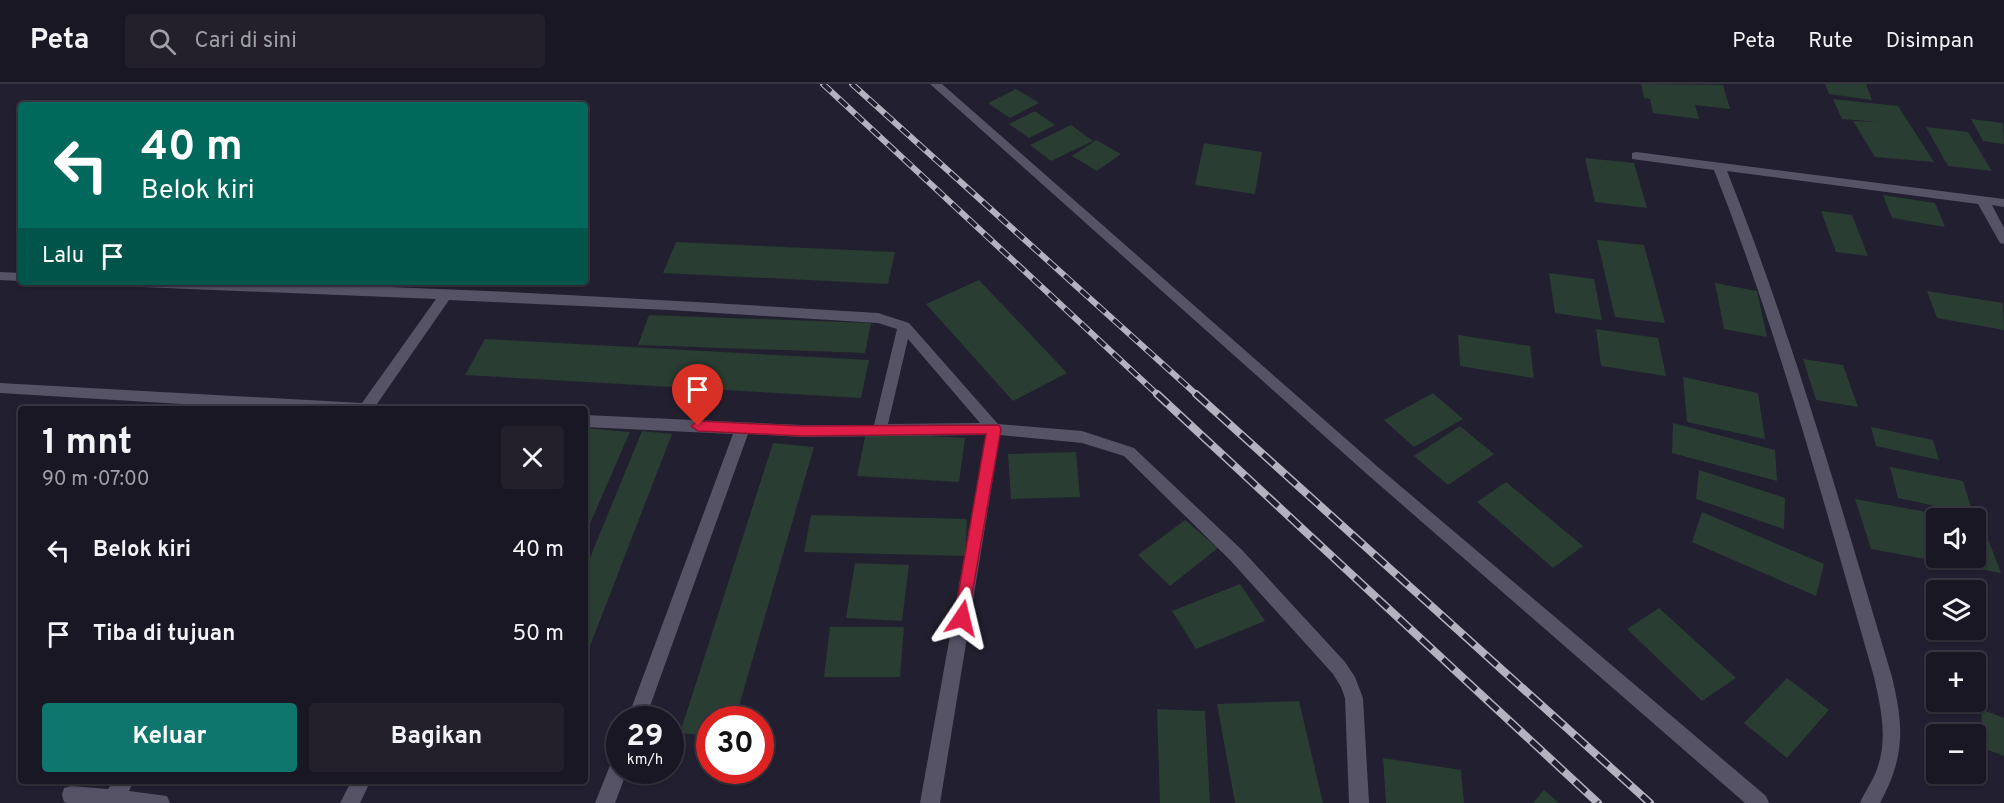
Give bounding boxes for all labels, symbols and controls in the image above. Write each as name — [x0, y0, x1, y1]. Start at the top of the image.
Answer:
search box — [125, 14, 545, 68]
text: Peta — [30, 23, 89, 59]
icon: search — [146, 25, 179, 58]
text: Cari di sini — [194, 28, 297, 55]
text: Peta — [1732, 28, 1775, 55]
text: Rute — [1808, 28, 1853, 55]
text: Disimpan — [1886, 28, 1974, 55]
text: 40 m — [141, 122, 243, 175]
icon: left — [42, 126, 120, 204]
text: Belok kiri — [141, 174, 255, 208]
icon: arrive — [96, 240, 129, 273]
text: Lalu — [42, 243, 84, 270]
pin — [672, 364, 723, 426]
icon: arrive — [681, 373, 714, 406]
text: 1 mnt — [42, 421, 132, 467]
button: close — [501, 426, 564, 489]
text: 90 m · 07:00 — [42, 467, 150, 493]
map controls — [1926, 508, 1986, 784]
button: sound — [1926, 508, 1986, 568]
icon: left — [42, 534, 75, 567]
text: Belok kiri — [93, 537, 191, 564]
text: 40 m — [512, 537, 564, 564]
button: layers — [1926, 580, 1986, 640]
position arrow — [930, 586, 994, 650]
icon: arrive — [42, 618, 75, 651]
text: Tiba di tujuan — [93, 621, 235, 648]
text: 50 m — [512, 621, 564, 648]
button: + — [1926, 652, 1986, 712]
button: Keluar — [42, 703, 297, 772]
button: Bagikan — [309, 703, 564, 772]
speed limit sign: 30 — [696, 706, 774, 784]
text: 29 — [627, 719, 663, 756]
button: − — [1926, 724, 1986, 784]
text: km/h — [627, 751, 663, 770]

